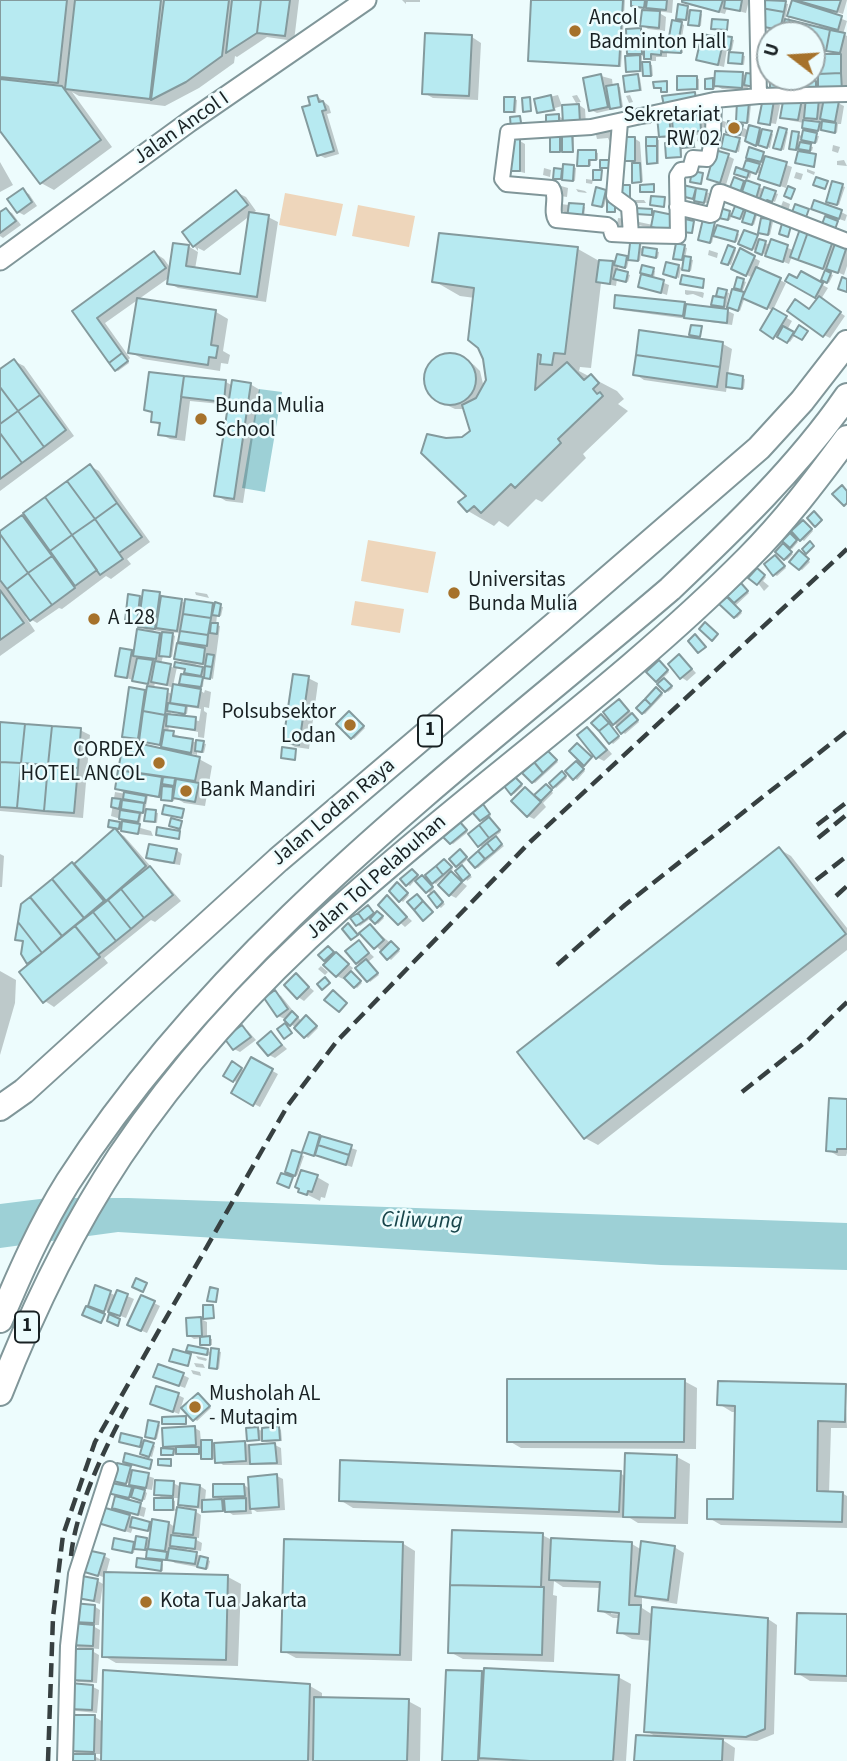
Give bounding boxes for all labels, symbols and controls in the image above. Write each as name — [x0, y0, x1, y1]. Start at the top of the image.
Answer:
place label: Ancol Badminton Hall — [589, 6, 727, 56]
north arrow — [756, 21, 826, 91]
marker: Ancol Badminton Hall — [567, 23, 583, 39]
text: U — [758, 40, 787, 60]
street label: Jalan Ancol I — [129, 87, 235, 171]
place label: Sekretariat RW 02 — [624, 103, 720, 153]
marker: Sekretariat RW 02 — [726, 120, 742, 136]
place label: Bunda Mulia School — [215, 394, 324, 444]
marker: Bunda Mulia School — [193, 411, 209, 427]
place label: Universitas Bunda Mulia — [468, 568, 577, 618]
marker: Universitas Bunda Mulia — [446, 585, 462, 601]
place label: A 128 — [108, 606, 155, 632]
marker: A 128 — [86, 611, 102, 627]
place label: Polsubsektor Lodan — [221, 700, 336, 750]
road number: 1 — [418, 716, 442, 746]
marker: Polsubsektor Lodan — [342, 717, 358, 733]
place label: CORDEX HOTEL ANCOL — [21, 738, 145, 788]
street label: Jalan Lodan Raya — [267, 754, 401, 872]
marker: CORDEX HOTEL ANCOL — [151, 755, 167, 771]
place label: Bank Mandiri — [200, 778, 316, 804]
marker: Bank Mandiri — [178, 783, 194, 799]
street label: Jalan Tol Pelabuhan — [302, 810, 452, 946]
water label: Ciliwung — [381, 1207, 463, 1237]
road number: 1 — [15, 1312, 39, 1343]
place label: Musholah AL - Mutaqim — [209, 1382, 320, 1432]
marker: Musholah AL - Mutaqim — [187, 1399, 203, 1415]
place label: Kota Tua Jakarta — [160, 1589, 307, 1615]
marker: Kota Tua Jakarta — [138, 1594, 154, 1610]

